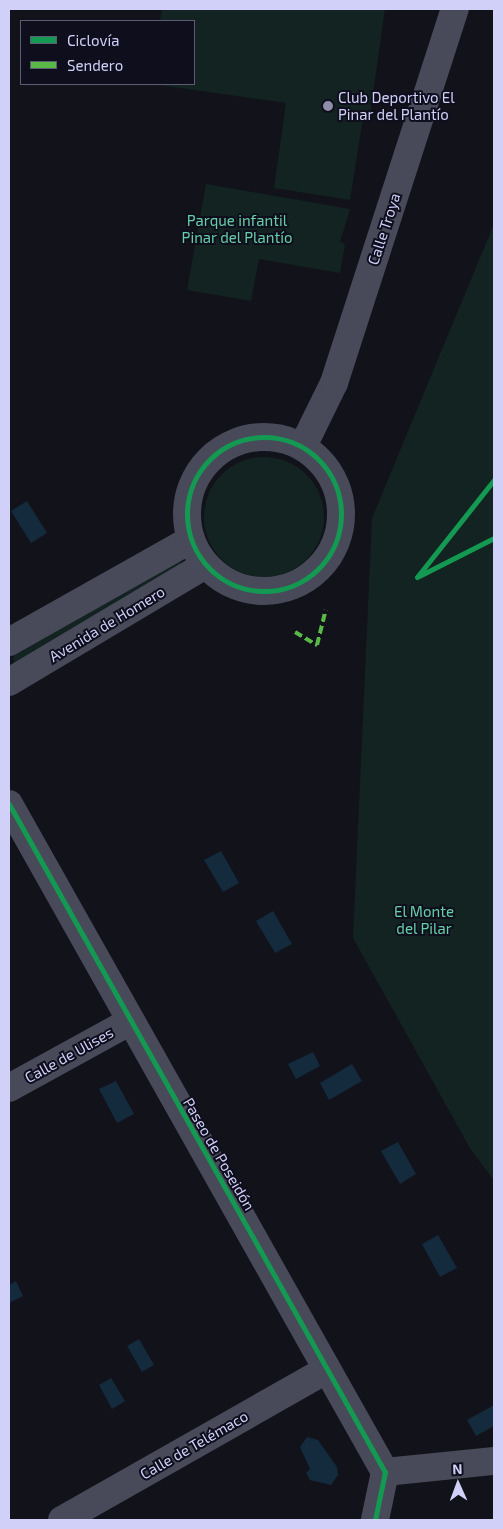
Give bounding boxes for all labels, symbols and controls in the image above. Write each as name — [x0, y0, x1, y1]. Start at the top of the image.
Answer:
legend — [20, 20, 195, 85]
text: Ciclovía — [67, 31, 119, 49]
text: Sendero — [67, 56, 123, 74]
place label: Club Deportivo El Pinar del Plantío — [338, 88, 455, 123]
marker: Club Deportivo El Pinar del Plantío — [322, 100, 334, 112]
street label: Calle Troya — [364, 191, 404, 267]
park label: Parque infantil Pinar del Plantío — [181, 211, 293, 246]
street label: Avenida de Homero — [46, 582, 168, 666]
park label: El Monte del Pilar — [394, 902, 454, 937]
street label: Calle de Ulises — [22, 1023, 116, 1087]
street label: Paseo de Poseidón — [179, 1094, 259, 1214]
street label: Calle de Telémaco — [137, 1407, 251, 1483]
north arrow — [433, 1459, 483, 1509]
text: N — [452, 1460, 463, 1477]

